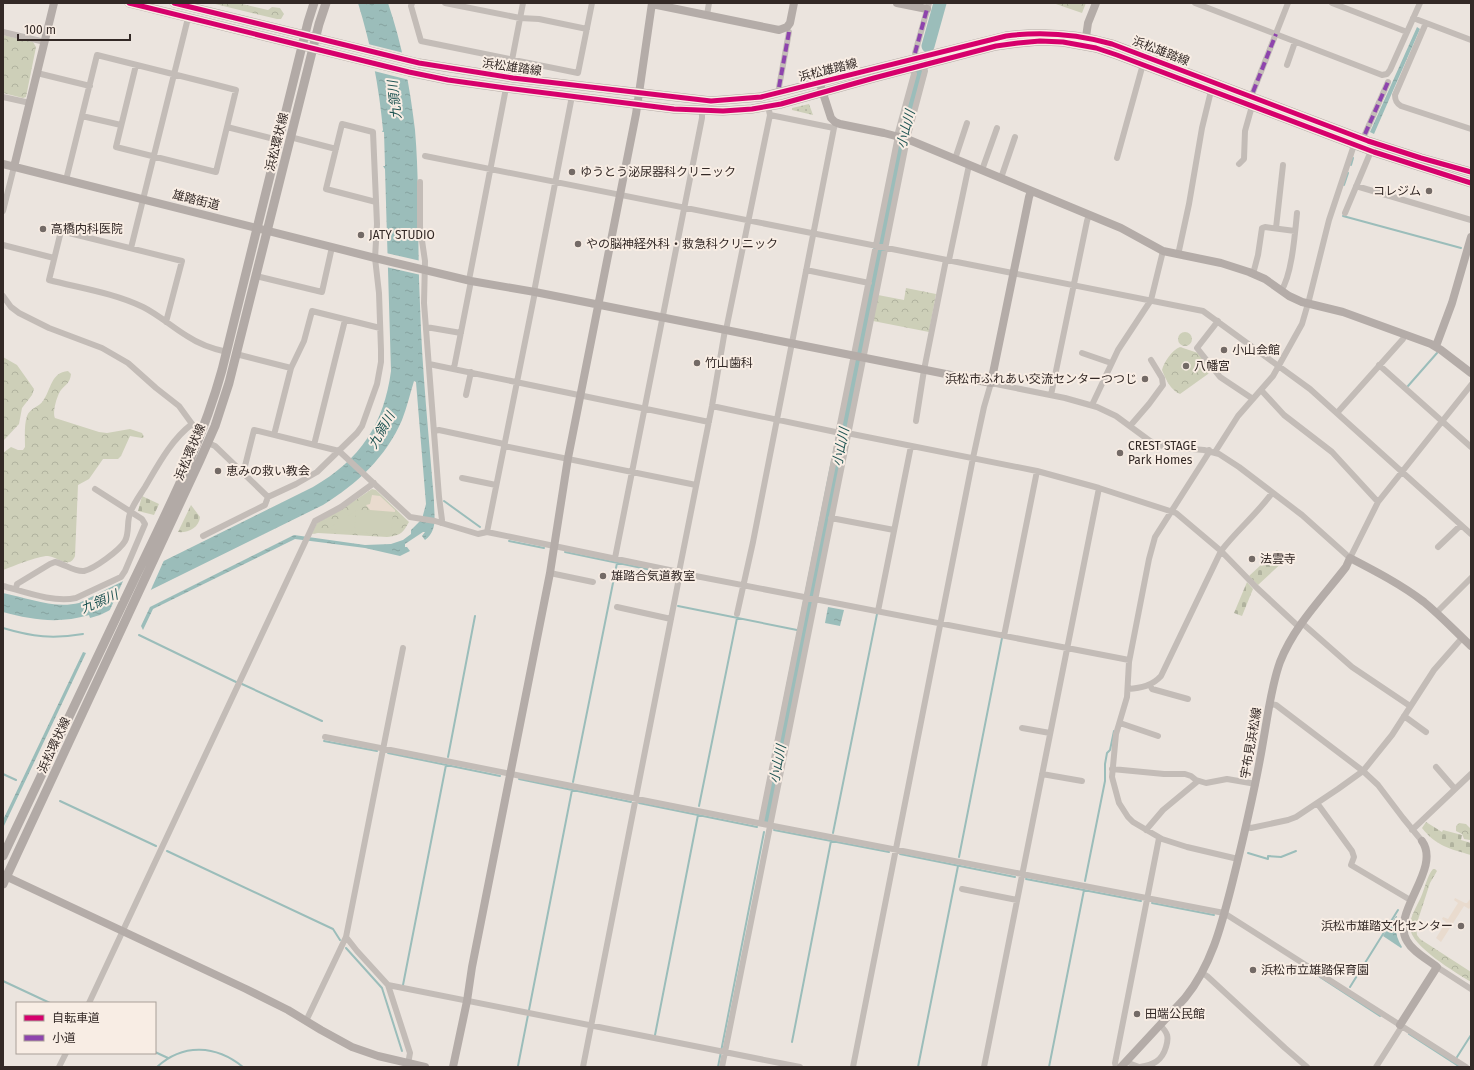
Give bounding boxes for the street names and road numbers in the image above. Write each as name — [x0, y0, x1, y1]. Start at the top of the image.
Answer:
street label: 浜松雄踏線 — [1130, 34, 1192, 68]
street label: 浜松雄踏線 — [481, 56, 543, 78]
street label: 浜松雄踏線 — [797, 56, 859, 84]
street label: 浜松環状線 — [263, 111, 291, 173]
street label: 雄踏街道 — [171, 187, 221, 213]
street label: 浜松環状線 — [172, 422, 208, 482]
street label: 宇布見浜松線 — [1238, 706, 1264, 780]
street label: 浜松環状線 — [35, 715, 73, 775]

